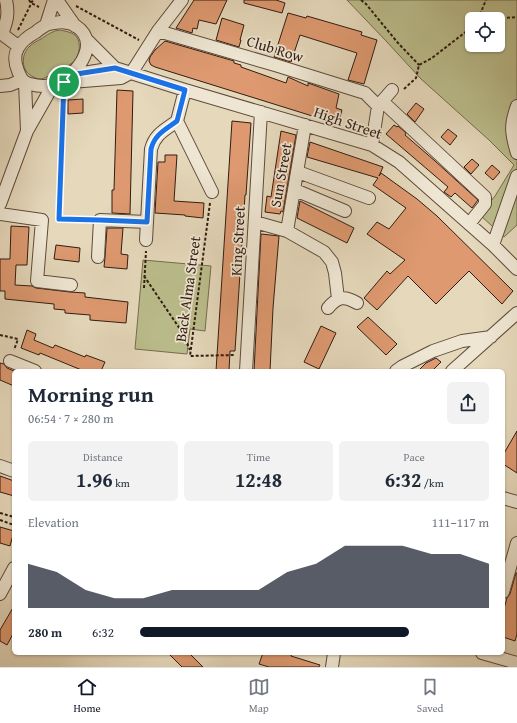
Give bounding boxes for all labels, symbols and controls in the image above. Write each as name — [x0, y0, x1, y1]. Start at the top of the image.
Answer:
map controls — [465, 12, 505, 52]
button: locate — [465, 12, 505, 52]
street label: Club Row — [244, 30, 306, 67]
pin — [47, 65, 81, 99]
icon: arrive — [53, 71, 75, 93]
street label: High Street — [311, 101, 386, 144]
street label: Sun Street — [265, 140, 297, 209]
street label: King Street — [225, 205, 250, 277]
street label: Back Alma Street — [170, 234, 205, 343]
text: Morning run — [28, 378, 154, 410]
button: share — [447, 382, 489, 424]
text: 06:54 · 7 × 280 m — [28, 409, 114, 428]
text: Distance — [83, 449, 123, 465]
text: Time — [247, 449, 270, 465]
text: Pace — [404, 449, 425, 465]
text: 1.96 — [76, 465, 113, 494]
text: 12:48 — [235, 465, 282, 494]
text: 6:32 — [385, 465, 421, 494]
text: km — [113, 475, 130, 491]
text: /km — [421, 475, 444, 491]
text: Elevation — [28, 513, 79, 532]
text: 111–117 m — [432, 513, 489, 532]
text: 280 m — [28, 623, 62, 642]
text: 6:32 — [92, 623, 114, 642]
tab: Home — [74, 676, 101, 716]
tab: Map — [248, 676, 270, 716]
tab: Saved — [417, 676, 443, 716]

